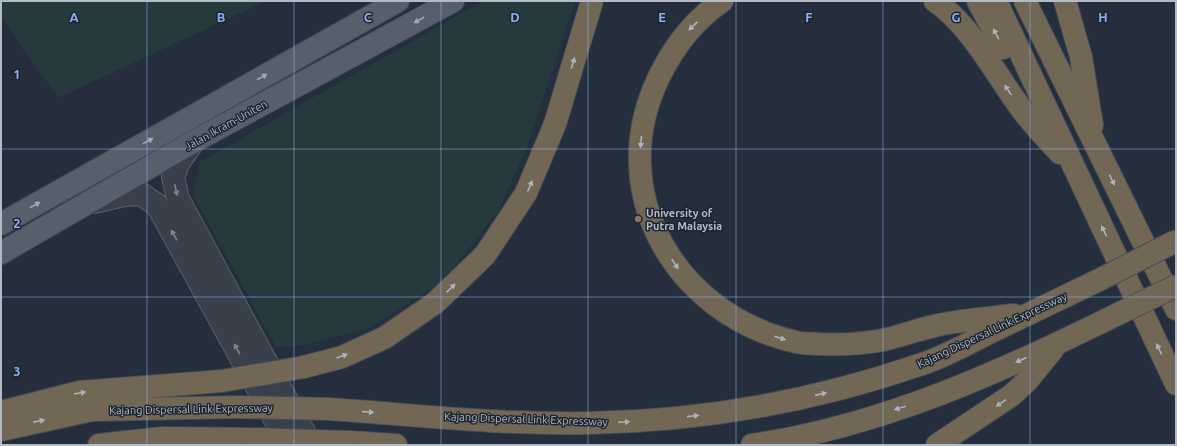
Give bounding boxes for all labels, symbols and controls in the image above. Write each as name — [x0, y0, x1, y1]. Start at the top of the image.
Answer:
text: A — [69, 10, 79, 24]
text: B — [217, 10, 226, 24]
text: C — [364, 10, 373, 24]
text: D — [510, 10, 520, 24]
text: E — [658, 10, 666, 24]
text: F — [805, 10, 813, 24]
text: G — [952, 10, 961, 24]
text: H — [1098, 10, 1108, 24]
one-way arrow — [413, 16, 425, 23]
one-way arrow — [688, 22, 698, 31]
one-way arrow — [993, 28, 999, 40]
one-way arrow — [570, 57, 576, 69]
text: 1 — [13, 67, 21, 81]
one-way arrow — [256, 74, 268, 81]
one-way arrow — [1004, 84, 1012, 95]
street label: Jalan Ikram-Uniten — [183, 97, 269, 153]
one-way arrow — [637, 136, 644, 148]
one-way arrow — [142, 138, 154, 144]
one-way arrow — [1109, 174, 1115, 186]
one-way arrow — [527, 179, 533, 191]
one-way arrow — [173, 183, 179, 196]
one-way arrow — [29, 201, 41, 208]
place label: University of Putra Malaysia — [646, 207, 722, 232]
marker: University of Putra Malaysia — [633, 214, 643, 224]
text: 2 — [13, 216, 21, 230]
one-way arrow — [1101, 225, 1108, 237]
one-way arrow — [171, 229, 178, 241]
one-way arrow — [672, 258, 679, 270]
one-way arrow — [446, 283, 456, 292]
street label: Kajang Dispersal Link Expressway — [915, 290, 1069, 370]
one-way arrow — [774, 335, 786, 341]
one-way arrow — [1156, 342, 1162, 354]
one-way arrow — [233, 344, 240, 355]
one-way arrow — [336, 353, 348, 359]
one-way arrow — [1014, 358, 1026, 364]
text: 3 — [13, 364, 21, 378]
one-way arrow — [74, 390, 86, 396]
one-way arrow — [815, 390, 827, 396]
one-way arrow — [996, 399, 1006, 407]
street label: Kajang Dispersal Link Expressway — [109, 402, 274, 416]
one-way arrow — [894, 406, 906, 412]
one-way arrow — [362, 409, 375, 415]
street label: Kajang Dispersal Link Expressway — [444, 410, 609, 428]
one-way arrow — [687, 413, 699, 420]
one-way arrow — [33, 417, 45, 423]
one-way arrow — [618, 418, 630, 425]

